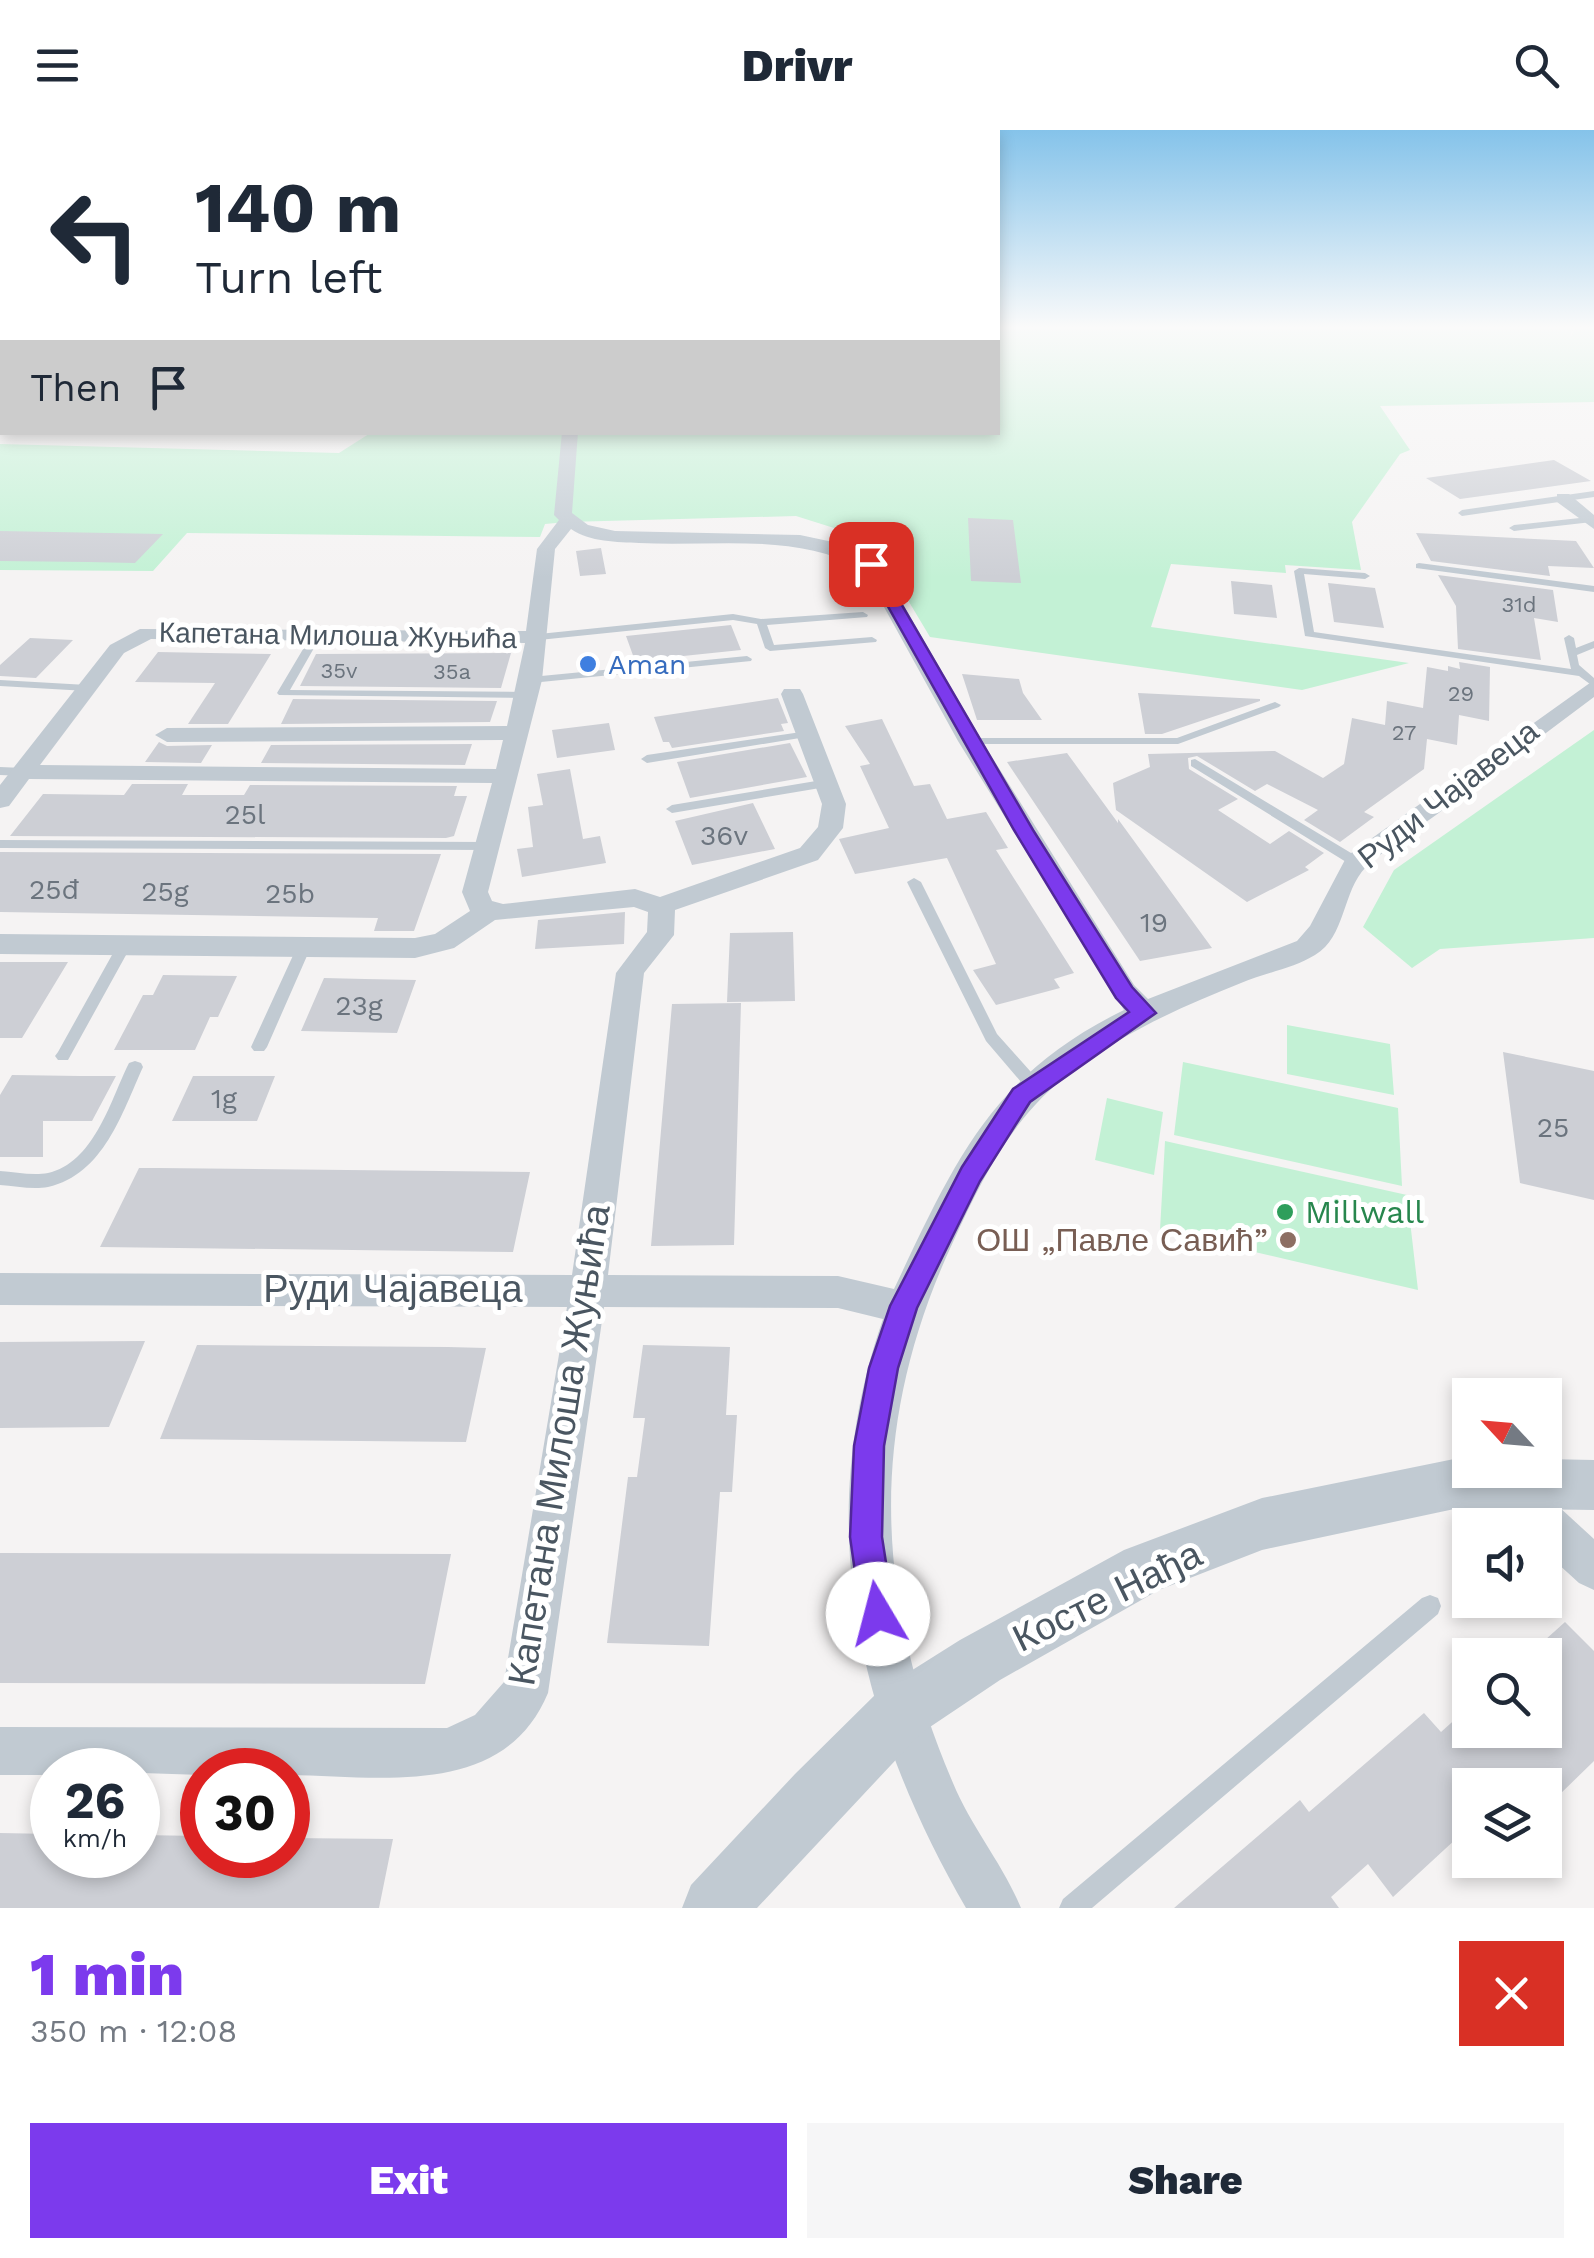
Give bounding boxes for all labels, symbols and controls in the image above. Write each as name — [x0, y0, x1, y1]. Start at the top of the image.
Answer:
icon: menu — [30, 38, 85, 93]
icon: search — [1509, 38, 1564, 93]
text: Drivr — [742, 39, 852, 92]
text: 140 m — [195, 167, 401, 249]
icon: left — [30, 170, 160, 300]
text: Turn left — [195, 251, 382, 304]
icon: arrive — [141, 360, 196, 415]
text: Then — [30, 366, 121, 410]
pin — [829, 522, 914, 607]
icon: arrive — [844, 537, 899, 592]
house number: 31d — [1501, 592, 1537, 617]
street label: Капетана Милоша Жуњића — [159, 616, 518, 655]
place label: Aman — [608, 648, 686, 681]
marker: Aman — [577, 653, 599, 675]
house number: 35v — [320, 658, 358, 683]
house number: 35a — [433, 659, 471, 684]
house number: 29 — [1448, 681, 1474, 706]
street label: Руди Чајавеца — [1350, 712, 1546, 876]
house number: 27 — [1392, 720, 1416, 745]
house number: 25l — [224, 798, 266, 831]
house number: 36v — [700, 819, 748, 852]
house number: 25đ — [29, 873, 80, 906]
house number: 25g — [141, 875, 189, 908]
house number: 25b — [265, 877, 315, 910]
house number: 19 — [1140, 906, 1168, 939]
house number: 23g — [335, 989, 383, 1022]
house number: 1g — [211, 1082, 237, 1115]
house number: 25 — [1537, 1111, 1569, 1144]
place label: Millwall — [1305, 1193, 1424, 1231]
street label: Капетана Милоша Жуњића — [499, 1201, 619, 1689]
marker: Millwall — [1274, 1201, 1296, 1223]
place label: ОШ „Павле Савић” — [976, 1221, 1268, 1259]
marker: ОШ „Павле Савић” — [1277, 1229, 1299, 1251]
street label: Руди Чајавеца — [263, 1267, 523, 1311]
north arrow — [1452, 1378, 1562, 1488]
map controls — [1452, 1378, 1562, 1878]
button: sound — [1452, 1508, 1562, 1618]
street label: Косте Нађа — [1006, 1531, 1209, 1661]
position arrow — [826, 1562, 930, 1666]
button: search — [1452, 1638, 1562, 1748]
speed limit sign: 30 — [180, 1748, 310, 1878]
button: layers — [1452, 1768, 1562, 1878]
text: 26 — [65, 1771, 125, 1830]
text: km/h — [63, 1824, 127, 1853]
text: 1 min — [30, 1939, 184, 2010]
button: close — [1459, 1941, 1564, 2046]
text: 350 m · 12:08 — [30, 2012, 237, 2050]
button: Exit — [30, 2123, 787, 2238]
button: Share — [807, 2123, 1564, 2238]

